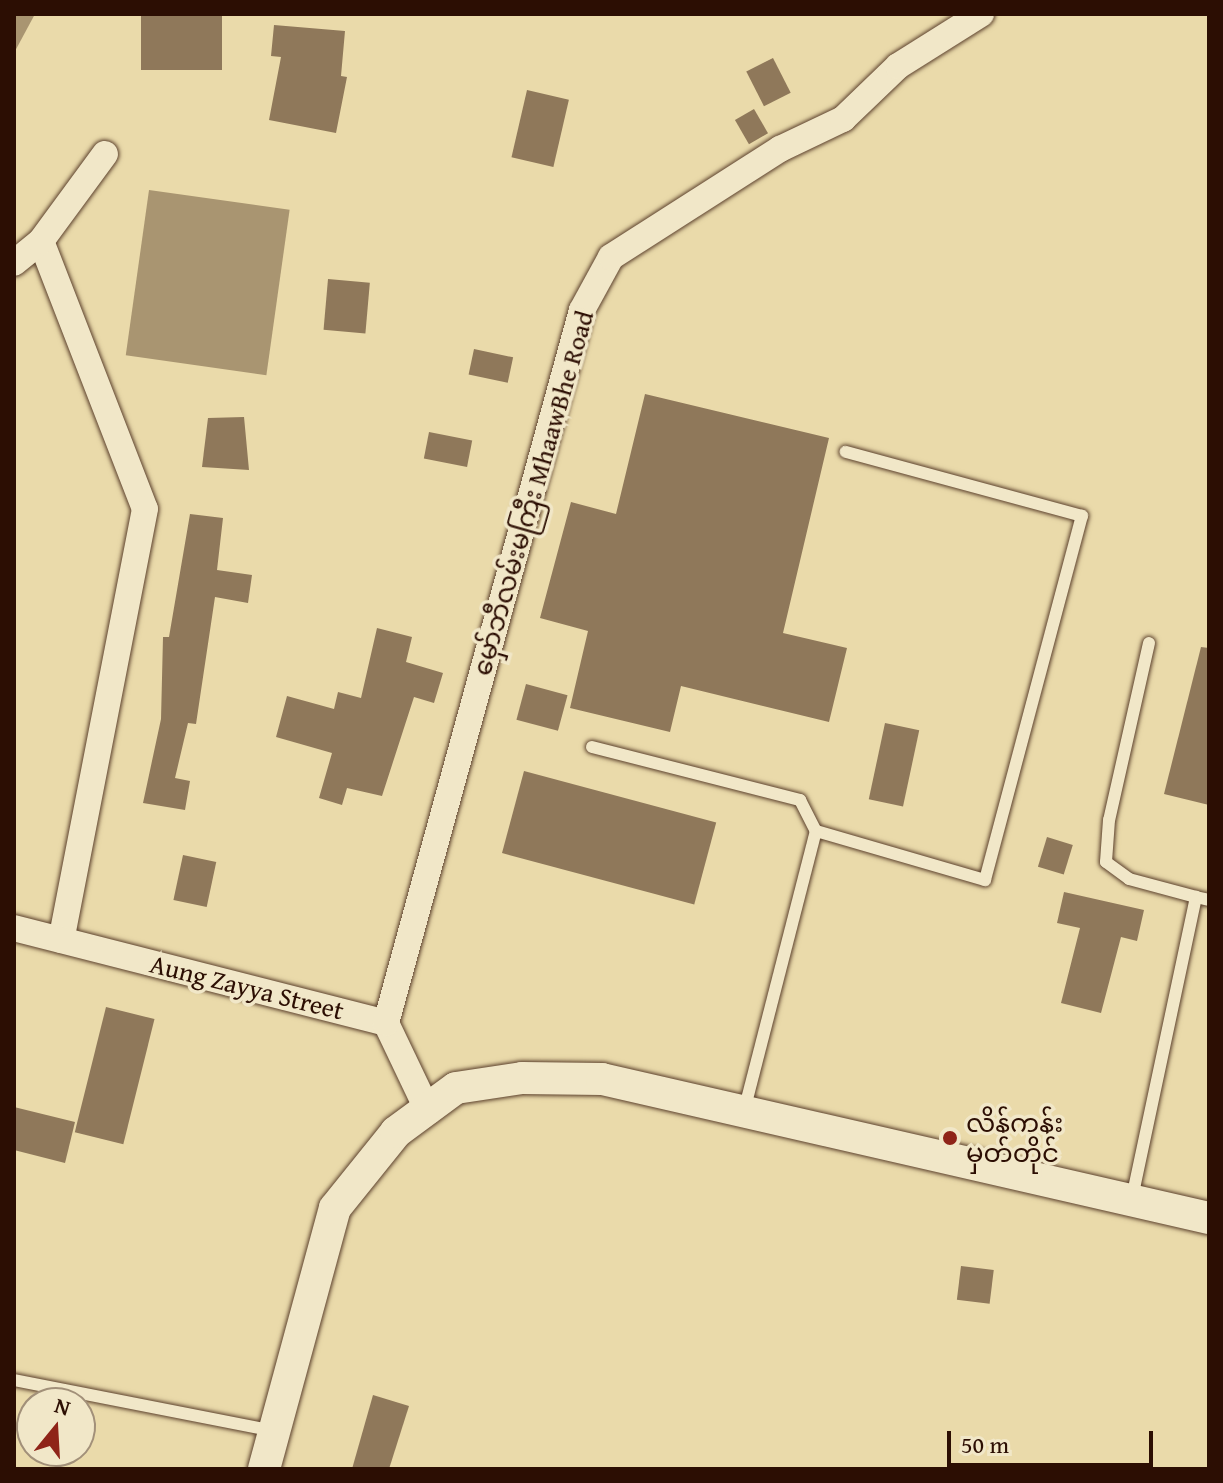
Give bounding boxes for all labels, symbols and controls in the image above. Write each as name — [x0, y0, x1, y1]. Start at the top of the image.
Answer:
street label: မှော်ဘီလမ်းမကြီး MhaawBhe Road — [466, 307, 600, 679]
street label: Aung Zayya Street — [147, 948, 347, 1026]
place label: လိန်ကုန်း မှတ်တိုင် — [966, 1107, 1063, 1168]
marker: လိန်ကုန်း မှတ်တိုင် — [941, 1129, 959, 1147]
north arrow — [16, 1387, 96, 1467]
text: N — [51, 1389, 75, 1424]
scale bar — [951, 1415, 1157, 1465]
text: 50 m — [961, 1427, 1009, 1462]

